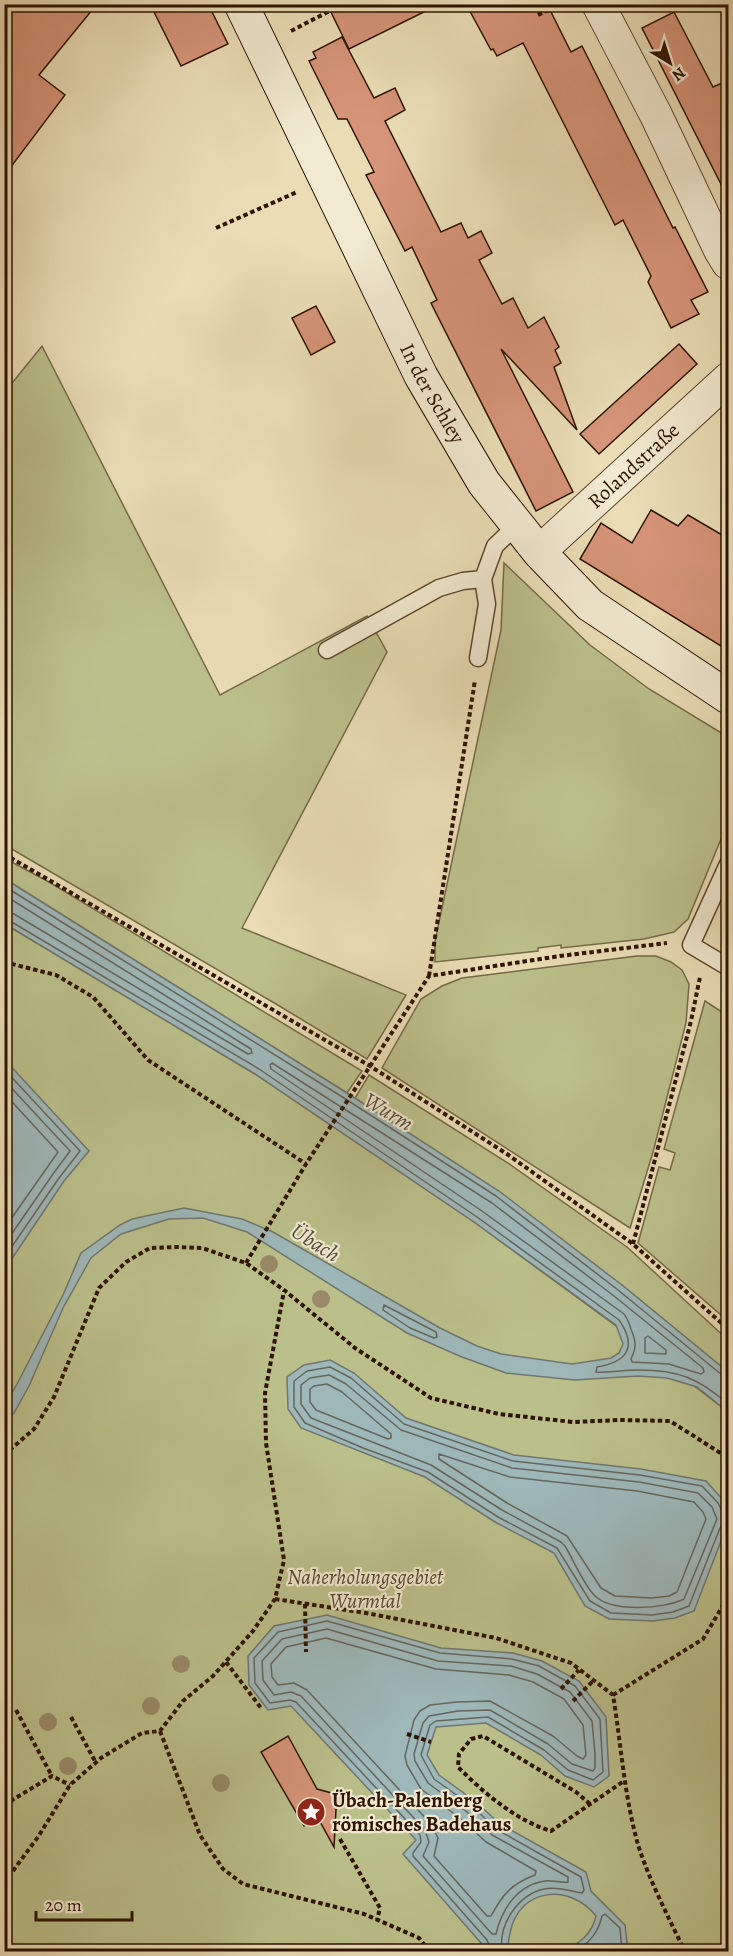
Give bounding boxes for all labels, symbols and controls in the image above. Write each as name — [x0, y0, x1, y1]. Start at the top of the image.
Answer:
north arrow — [640, 33, 700, 93]
text: N — [667, 62, 690, 87]
street label: In der Schley — [393, 339, 472, 449]
street label: Rolandstraße — [581, 416, 685, 515]
water label: Wurm — [358, 1085, 419, 1138]
water label: Übach — [285, 1216, 346, 1270]
park label: Naherholungsgebiet Wurmtal — [287, 1563, 444, 1615]
place label: Übach-Palenberg römisches Badehaus — [332, 1786, 511, 1838]
place icon: Übach-Palenberg römisches Badehaus — [295, 1796, 327, 1828]
scale bar — [36, 1884, 132, 1922]
text: 20 m — [45, 1893, 82, 1917]

